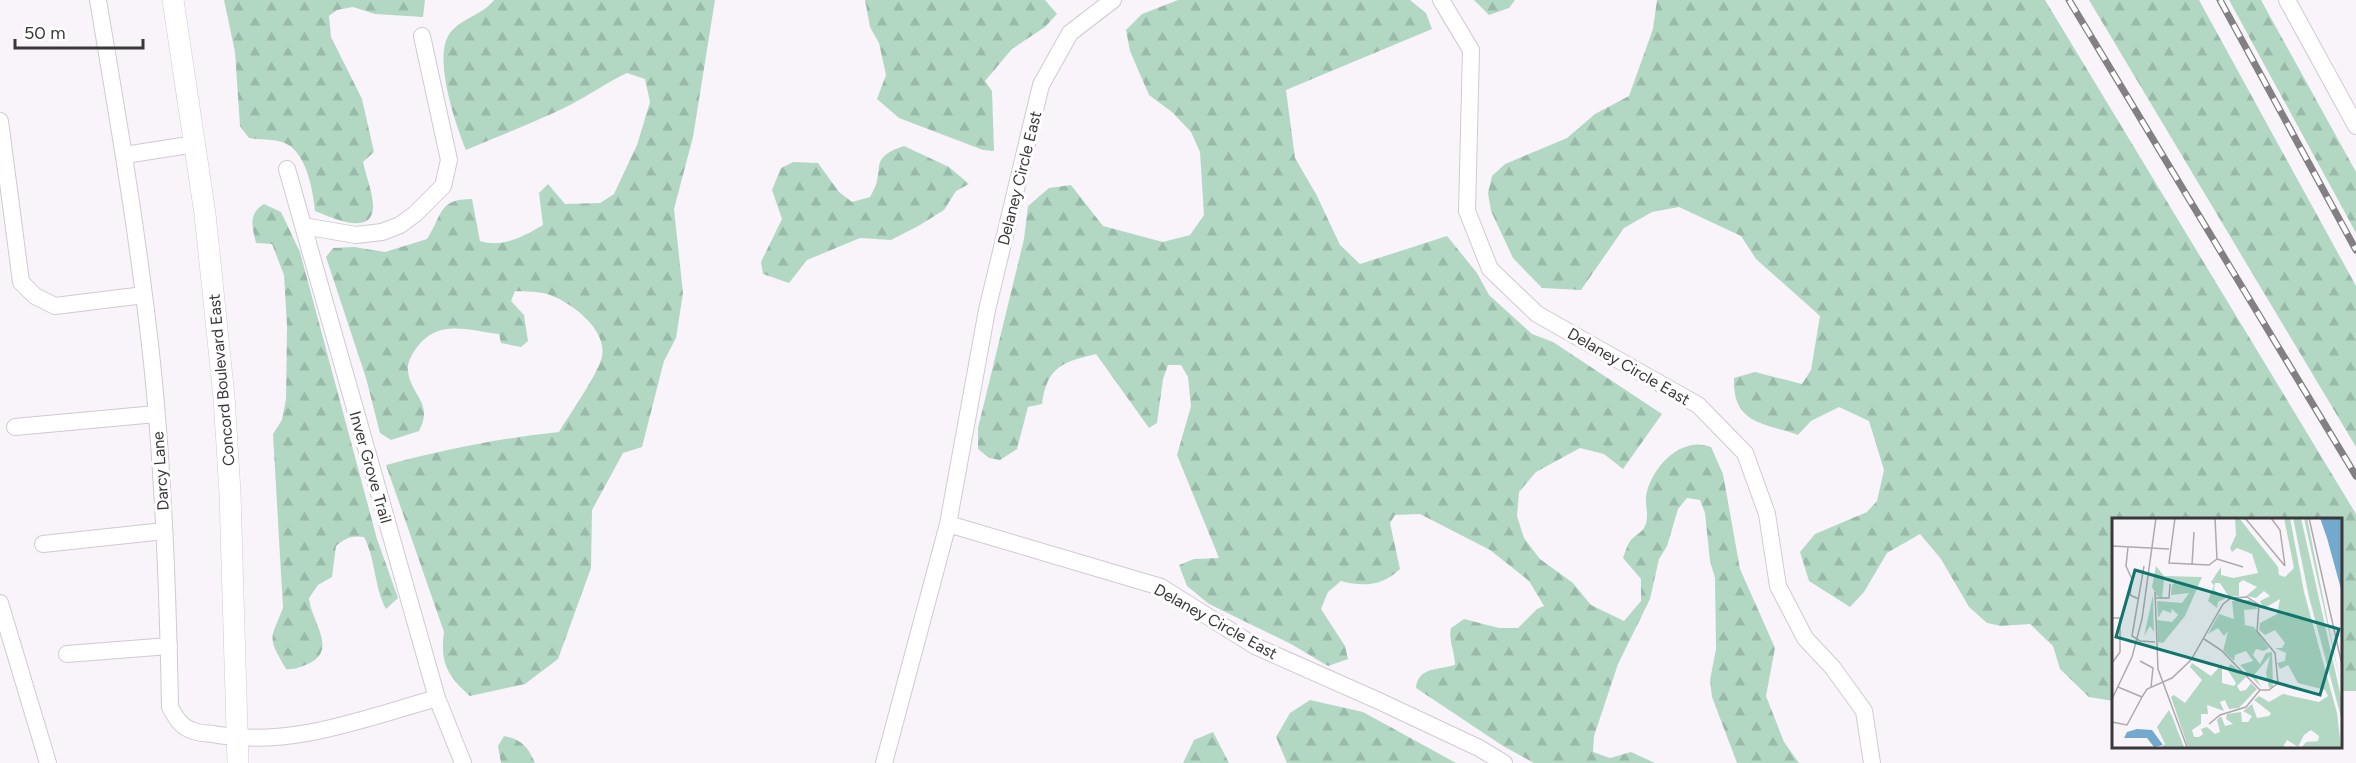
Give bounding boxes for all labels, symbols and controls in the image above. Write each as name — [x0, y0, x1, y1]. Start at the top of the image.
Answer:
scale bar — [15, 12, 142, 50]
text: 50 m — [24, 22, 66, 44]
street label: Delaney Circle East — [994, 109, 1045, 247]
street label: Concord Boulevard East — [205, 293, 238, 467]
street label: Delaney Circle East — [1564, 324, 1693, 409]
street label: Inver Grove Trail — [345, 409, 396, 525]
street label: Darcy Lane — [148, 430, 173, 511]
inset map — [2112, 518, 2341, 748]
street label: Delaney Circle East — [1151, 580, 1281, 663]

